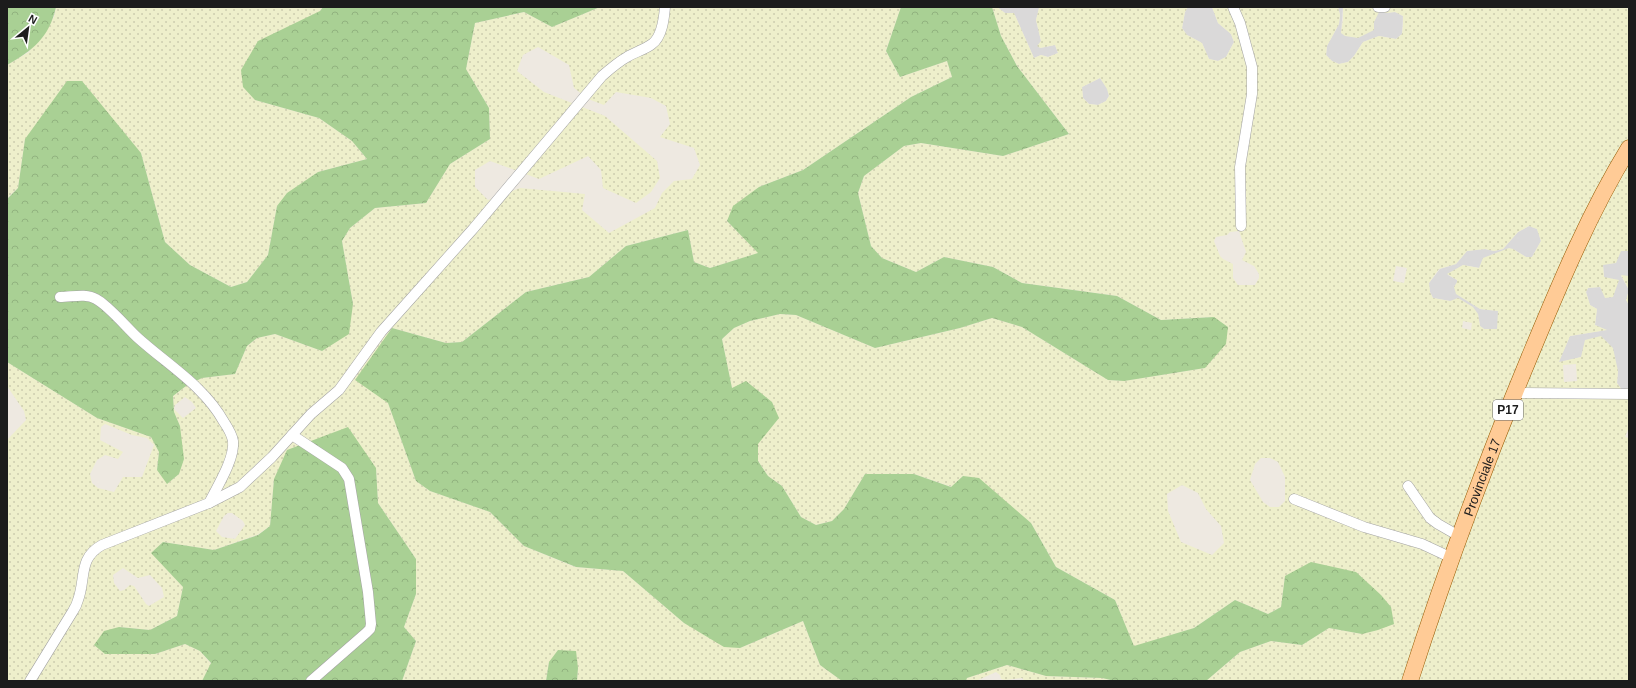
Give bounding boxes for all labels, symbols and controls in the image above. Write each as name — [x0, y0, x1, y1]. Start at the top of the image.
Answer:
north arrow — [8, 8, 48, 48]
text: N — [26, 12, 39, 26]
road number: P17 — [1493, 400, 1523, 420]
street label: Provinciale 17 — [1461, 437, 1504, 518]

